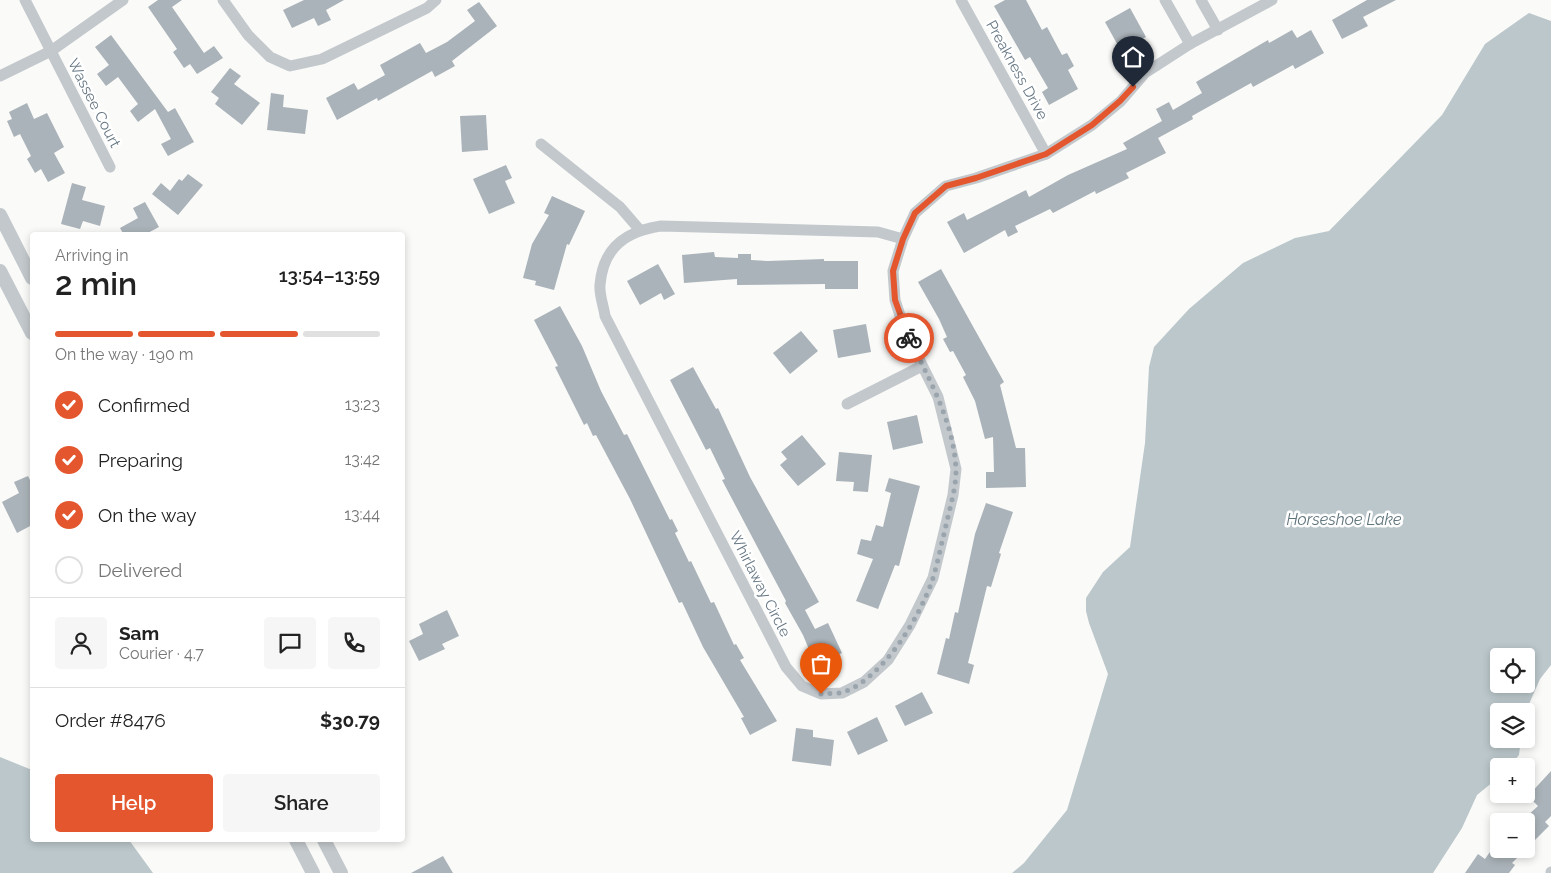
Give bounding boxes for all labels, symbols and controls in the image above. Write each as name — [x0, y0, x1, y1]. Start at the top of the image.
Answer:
street label: Preakness Drive — [982, 17, 1052, 123]
pin — [1112, 36, 1154, 87]
icon: home — [1119, 43, 1147, 71]
street label: Wassee Court — [64, 56, 124, 150]
text: Arriving in — [55, 246, 129, 265]
text: 13:54–13:59 — [279, 264, 380, 286]
text: 2 min — [55, 265, 137, 302]
courier — [884, 313, 934, 363]
icon: bike — [895, 324, 923, 352]
text: On the way · 190 m — [55, 345, 194, 364]
icon: check — [55, 391, 83, 419]
text: Confirmed — [98, 394, 190, 416]
text: 13:23 — [345, 395, 380, 414]
icon: check — [55, 446, 83, 474]
text: Preparing — [98, 449, 183, 471]
text: 13:42 — [345, 450, 380, 469]
icon: check — [55, 501, 83, 529]
text: On the way — [98, 504, 197, 526]
text: 13:44 — [344, 505, 380, 524]
water label: Horseshoe Lake — [1286, 510, 1402, 529]
street label: Whirlaway Circle — [726, 528, 794, 640]
text: Delivered — [98, 559, 182, 581]
button: person — [55, 617, 107, 669]
button: chat — [264, 617, 316, 669]
button: phone — [328, 617, 380, 669]
text: Sam — [119, 622, 159, 644]
pin — [800, 643, 842, 694]
text: Courier · 4.7 — [119, 644, 204, 663]
map controls — [1490, 648, 1535, 858]
button: locate — [1490, 648, 1535, 693]
icon: bag — [807, 650, 835, 678]
button: layers — [1490, 703, 1535, 748]
text: Order #8476 — [55, 709, 166, 731]
text: $30.79 — [320, 709, 380, 731]
button: + — [1490, 758, 1535, 803]
button: Help — [55, 774, 213, 832]
button: Share — [223, 774, 380, 832]
button: − — [1490, 813, 1535, 858]

